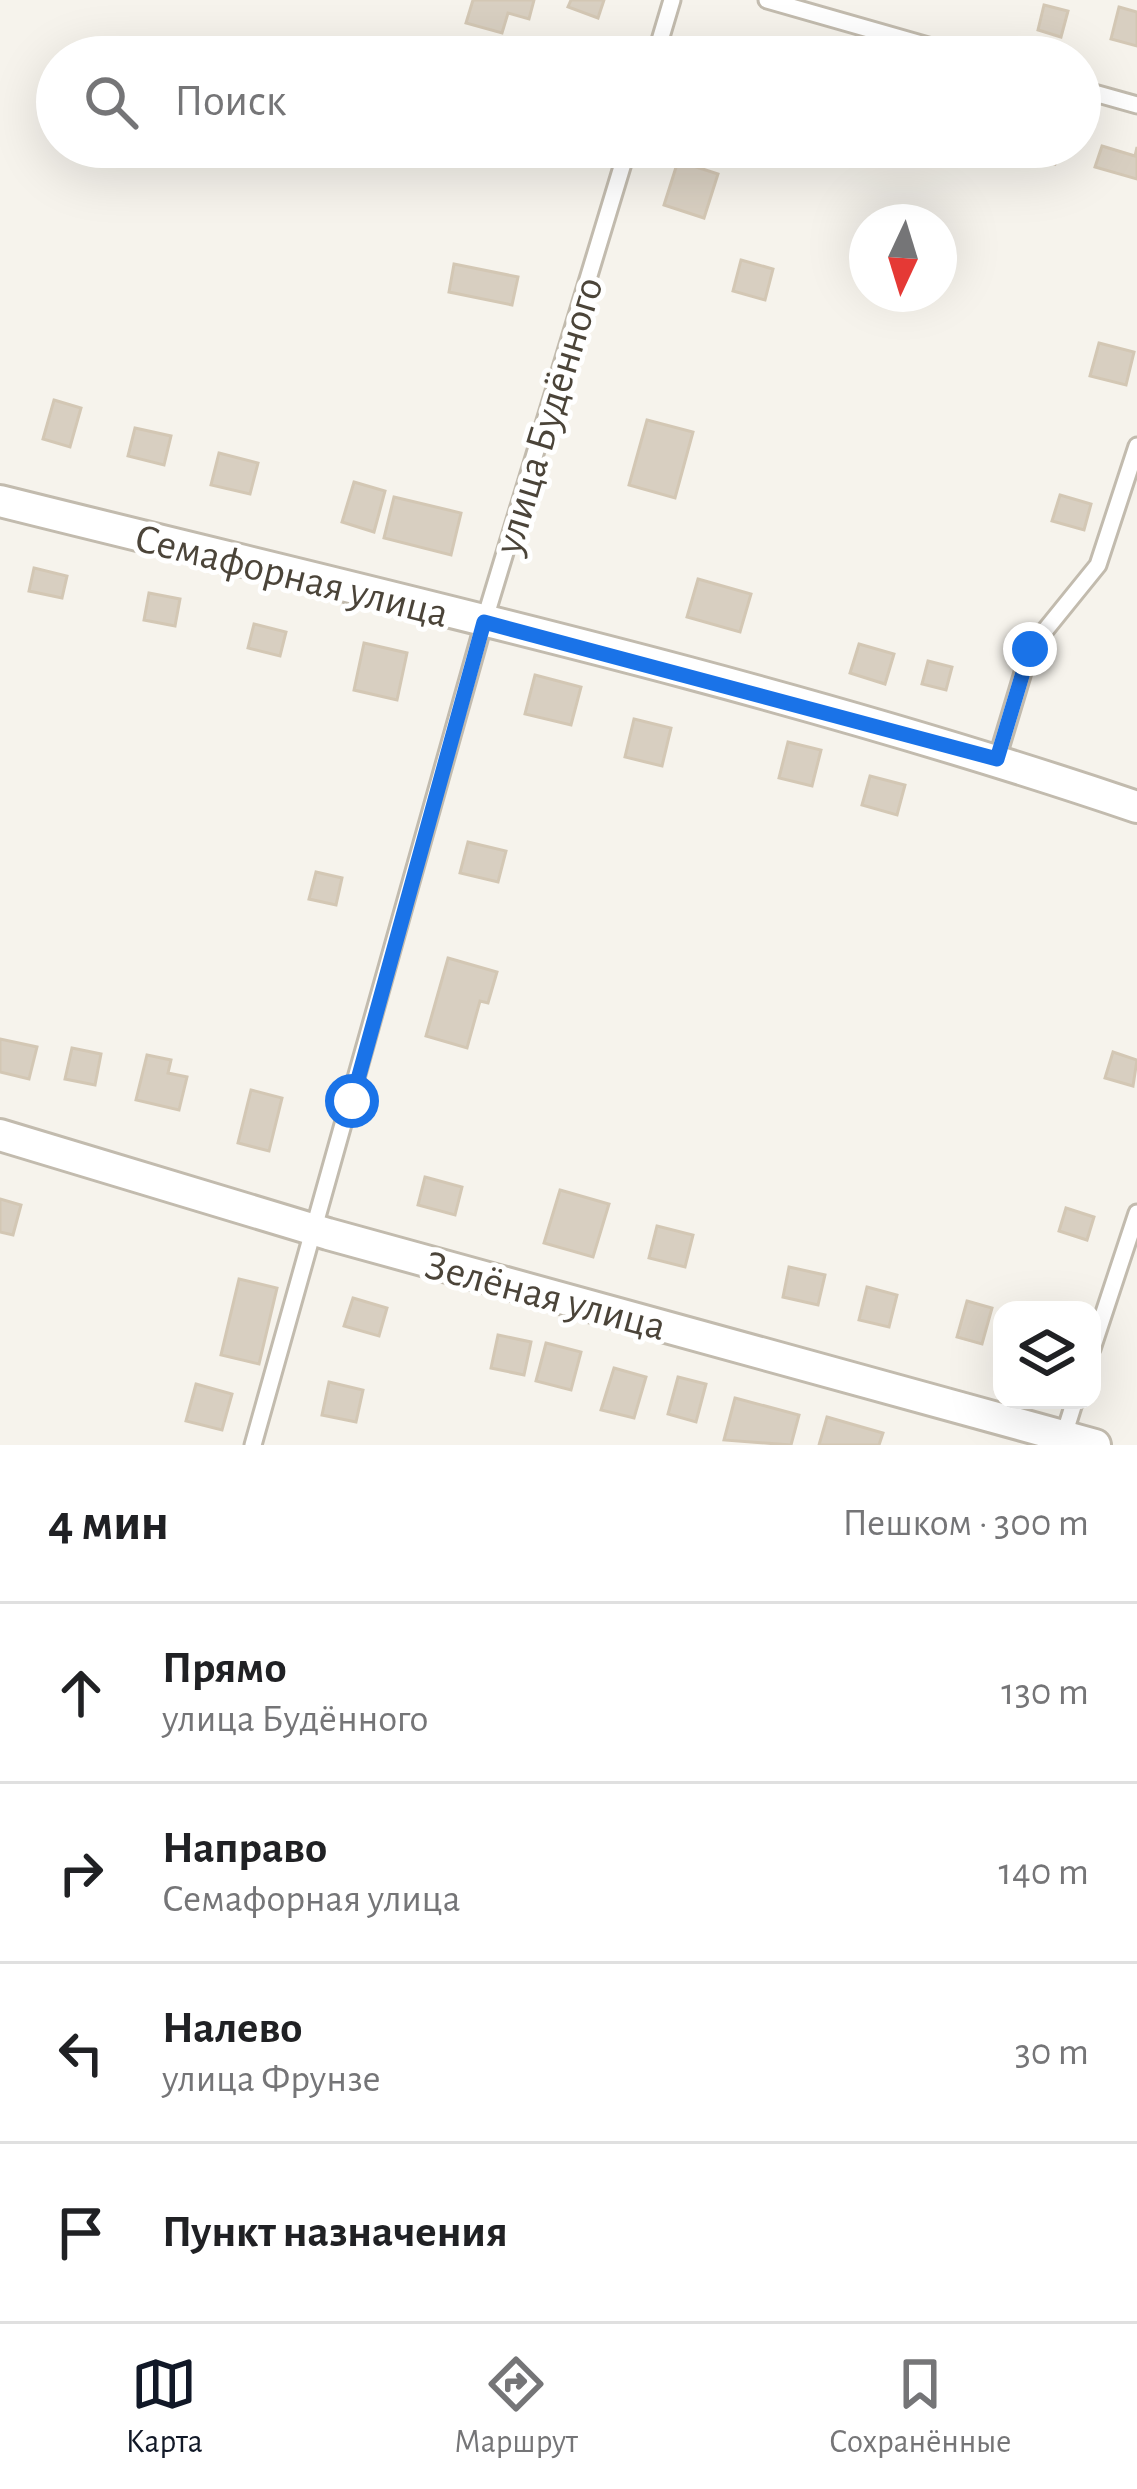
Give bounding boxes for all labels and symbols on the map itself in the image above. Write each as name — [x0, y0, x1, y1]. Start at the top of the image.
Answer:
north arrow — [849, 204, 957, 312]
street label: улица Будённого — [487, 272, 611, 560]
street label: Семафорная улица — [130, 517, 453, 635]
route end — [1003, 622, 1057, 676]
route start — [325, 1074, 379, 1128]
street label: Зелёная улица — [421, 1244, 670, 1348]

